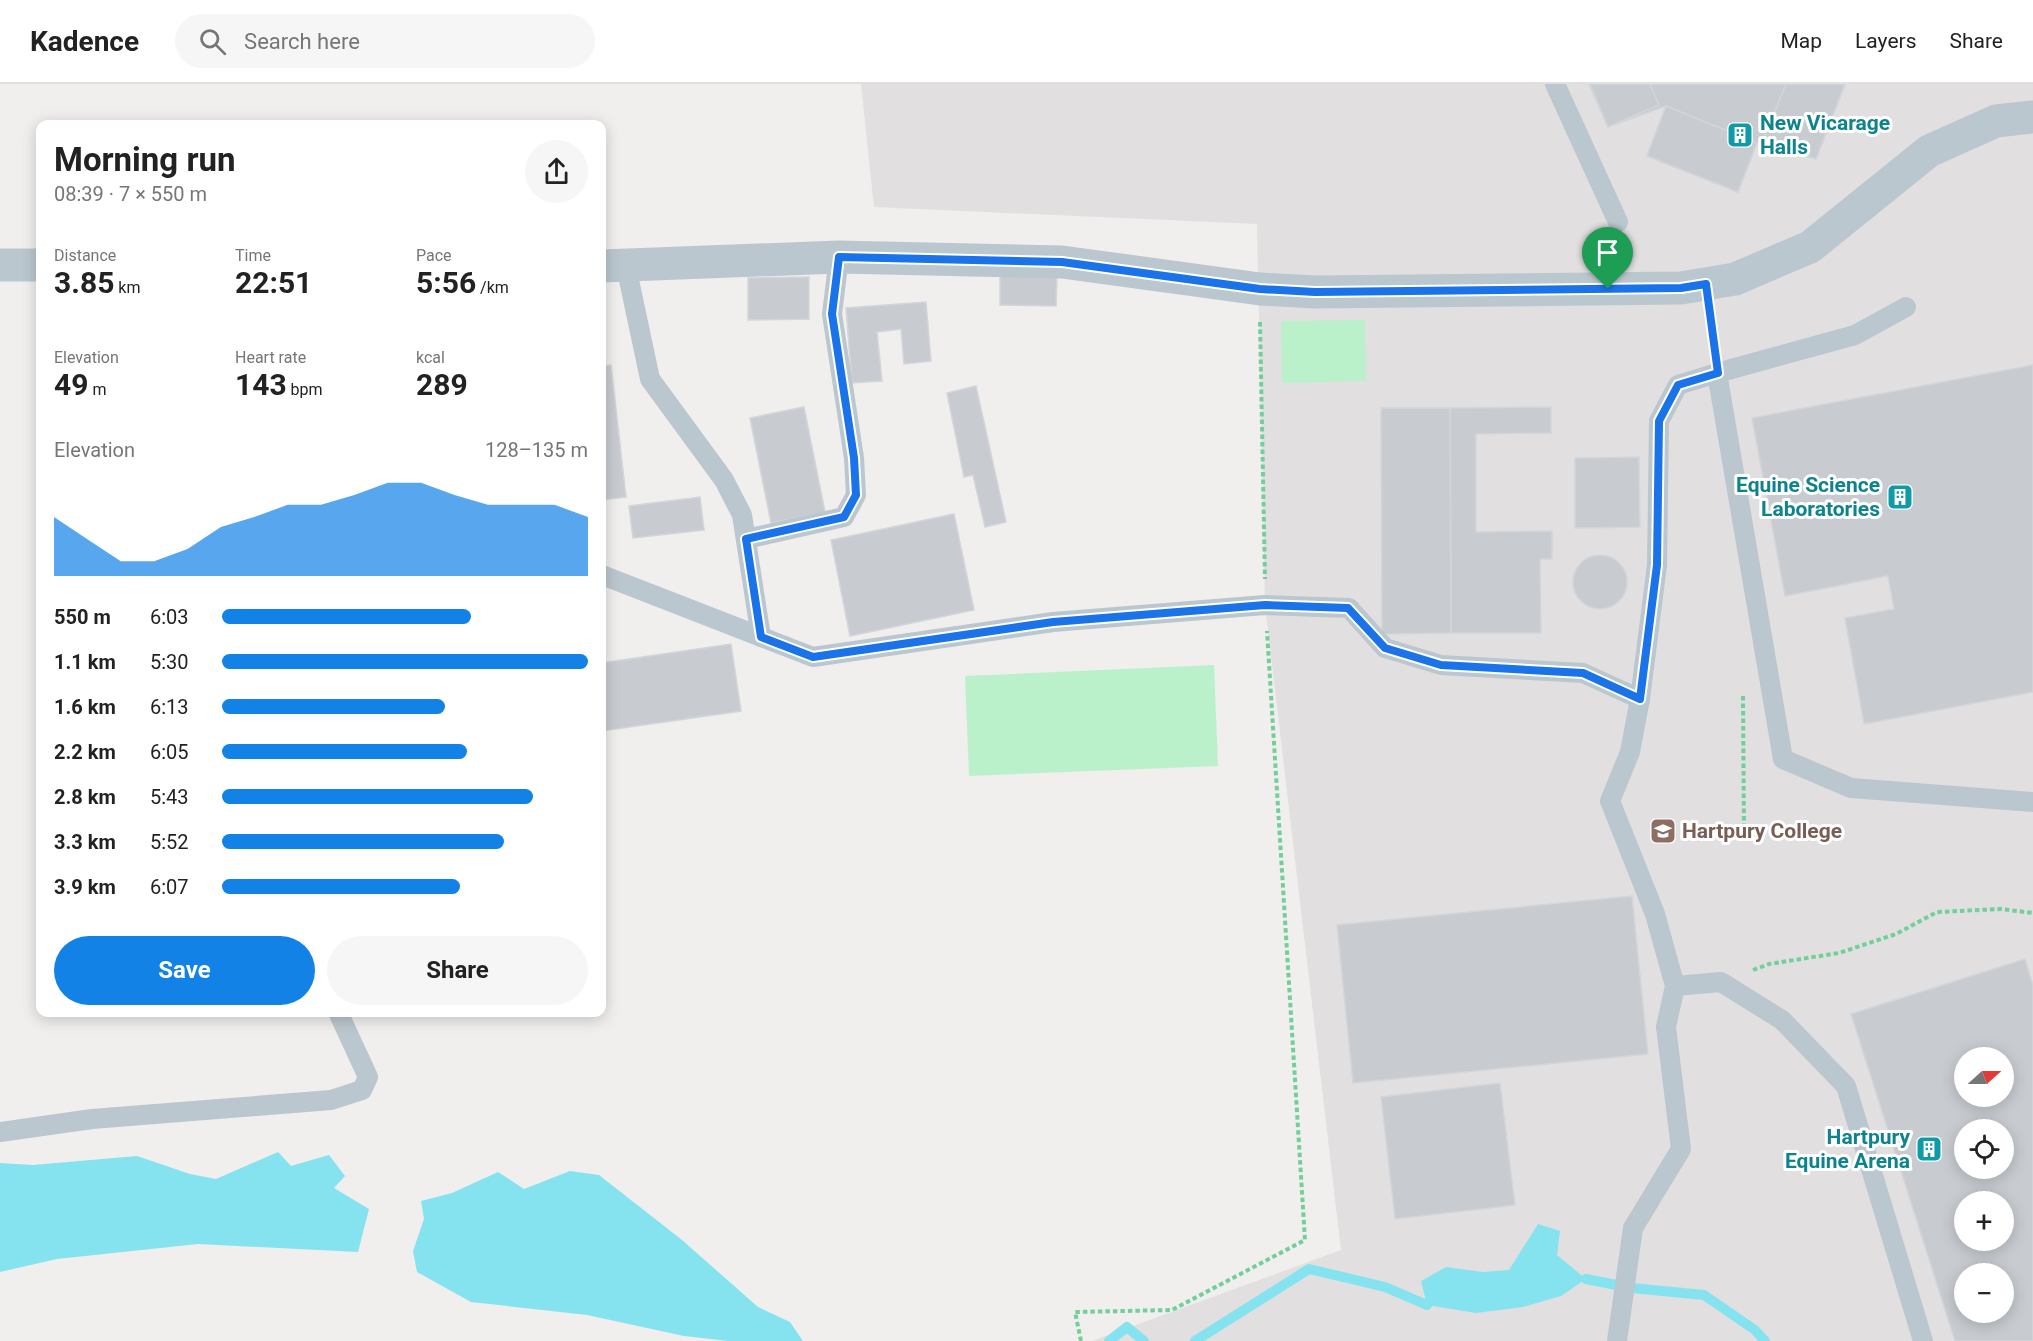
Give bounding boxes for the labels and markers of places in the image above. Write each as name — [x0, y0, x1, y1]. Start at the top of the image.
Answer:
place label: New Vicarage Halls — [1760, 111, 1890, 159]
building icon: New Vicarage Halls — [1725, 120, 1755, 150]
pin — [1582, 227, 1633, 289]
place label: Equine Science Laboratories — [1736, 473, 1880, 521]
building icon: Equine Science Laboratories — [1885, 482, 1915, 512]
school or university icon: Hartpury College — [1648, 816, 1678, 846]
place label: Hartpury College — [1682, 819, 1842, 843]
place label: Hartpury Equine Arena — [1785, 1125, 1910, 1173]
building icon: Hartpury Equine Arena — [1914, 1134, 1944, 1164]

